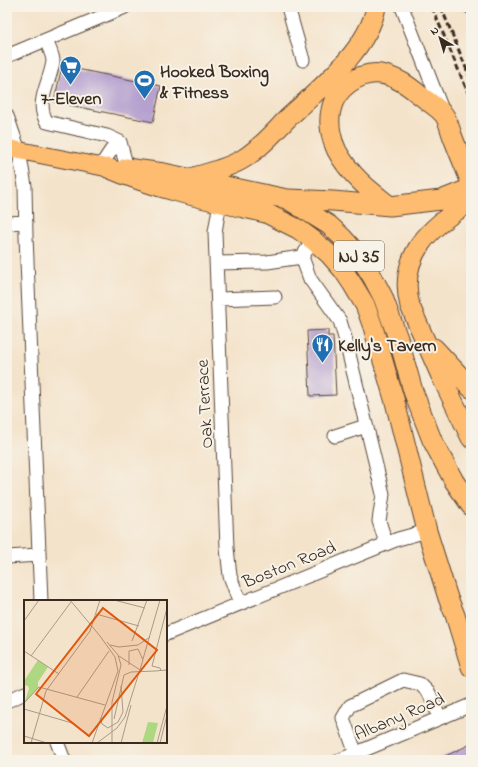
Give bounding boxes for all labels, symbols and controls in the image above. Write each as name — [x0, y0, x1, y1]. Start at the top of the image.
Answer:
north arrow — [420, 18, 460, 58]
text: N — [427, 22, 442, 40]
supermarket icon: 7-Eleven — [58, 54, 84, 87]
place label: Hooked Boxing & Fitness — [159, 60, 269, 107]
sports icon: Hooked Boxing & Fitness — [131, 68, 157, 101]
place label: 7-Eleven — [41, 87, 101, 113]
road number: NJ 35 — [334, 241, 384, 271]
restaurant icon: Kelly's Tavern — [309, 332, 335, 365]
place label: Kelly's Tavern — [338, 334, 437, 361]
street label: Oak Terrace — [191, 358, 221, 449]
street label: Boston Road — [238, 535, 340, 597]
inset map — [24, 600, 167, 743]
street label: Albany Road — [351, 687, 449, 749]

